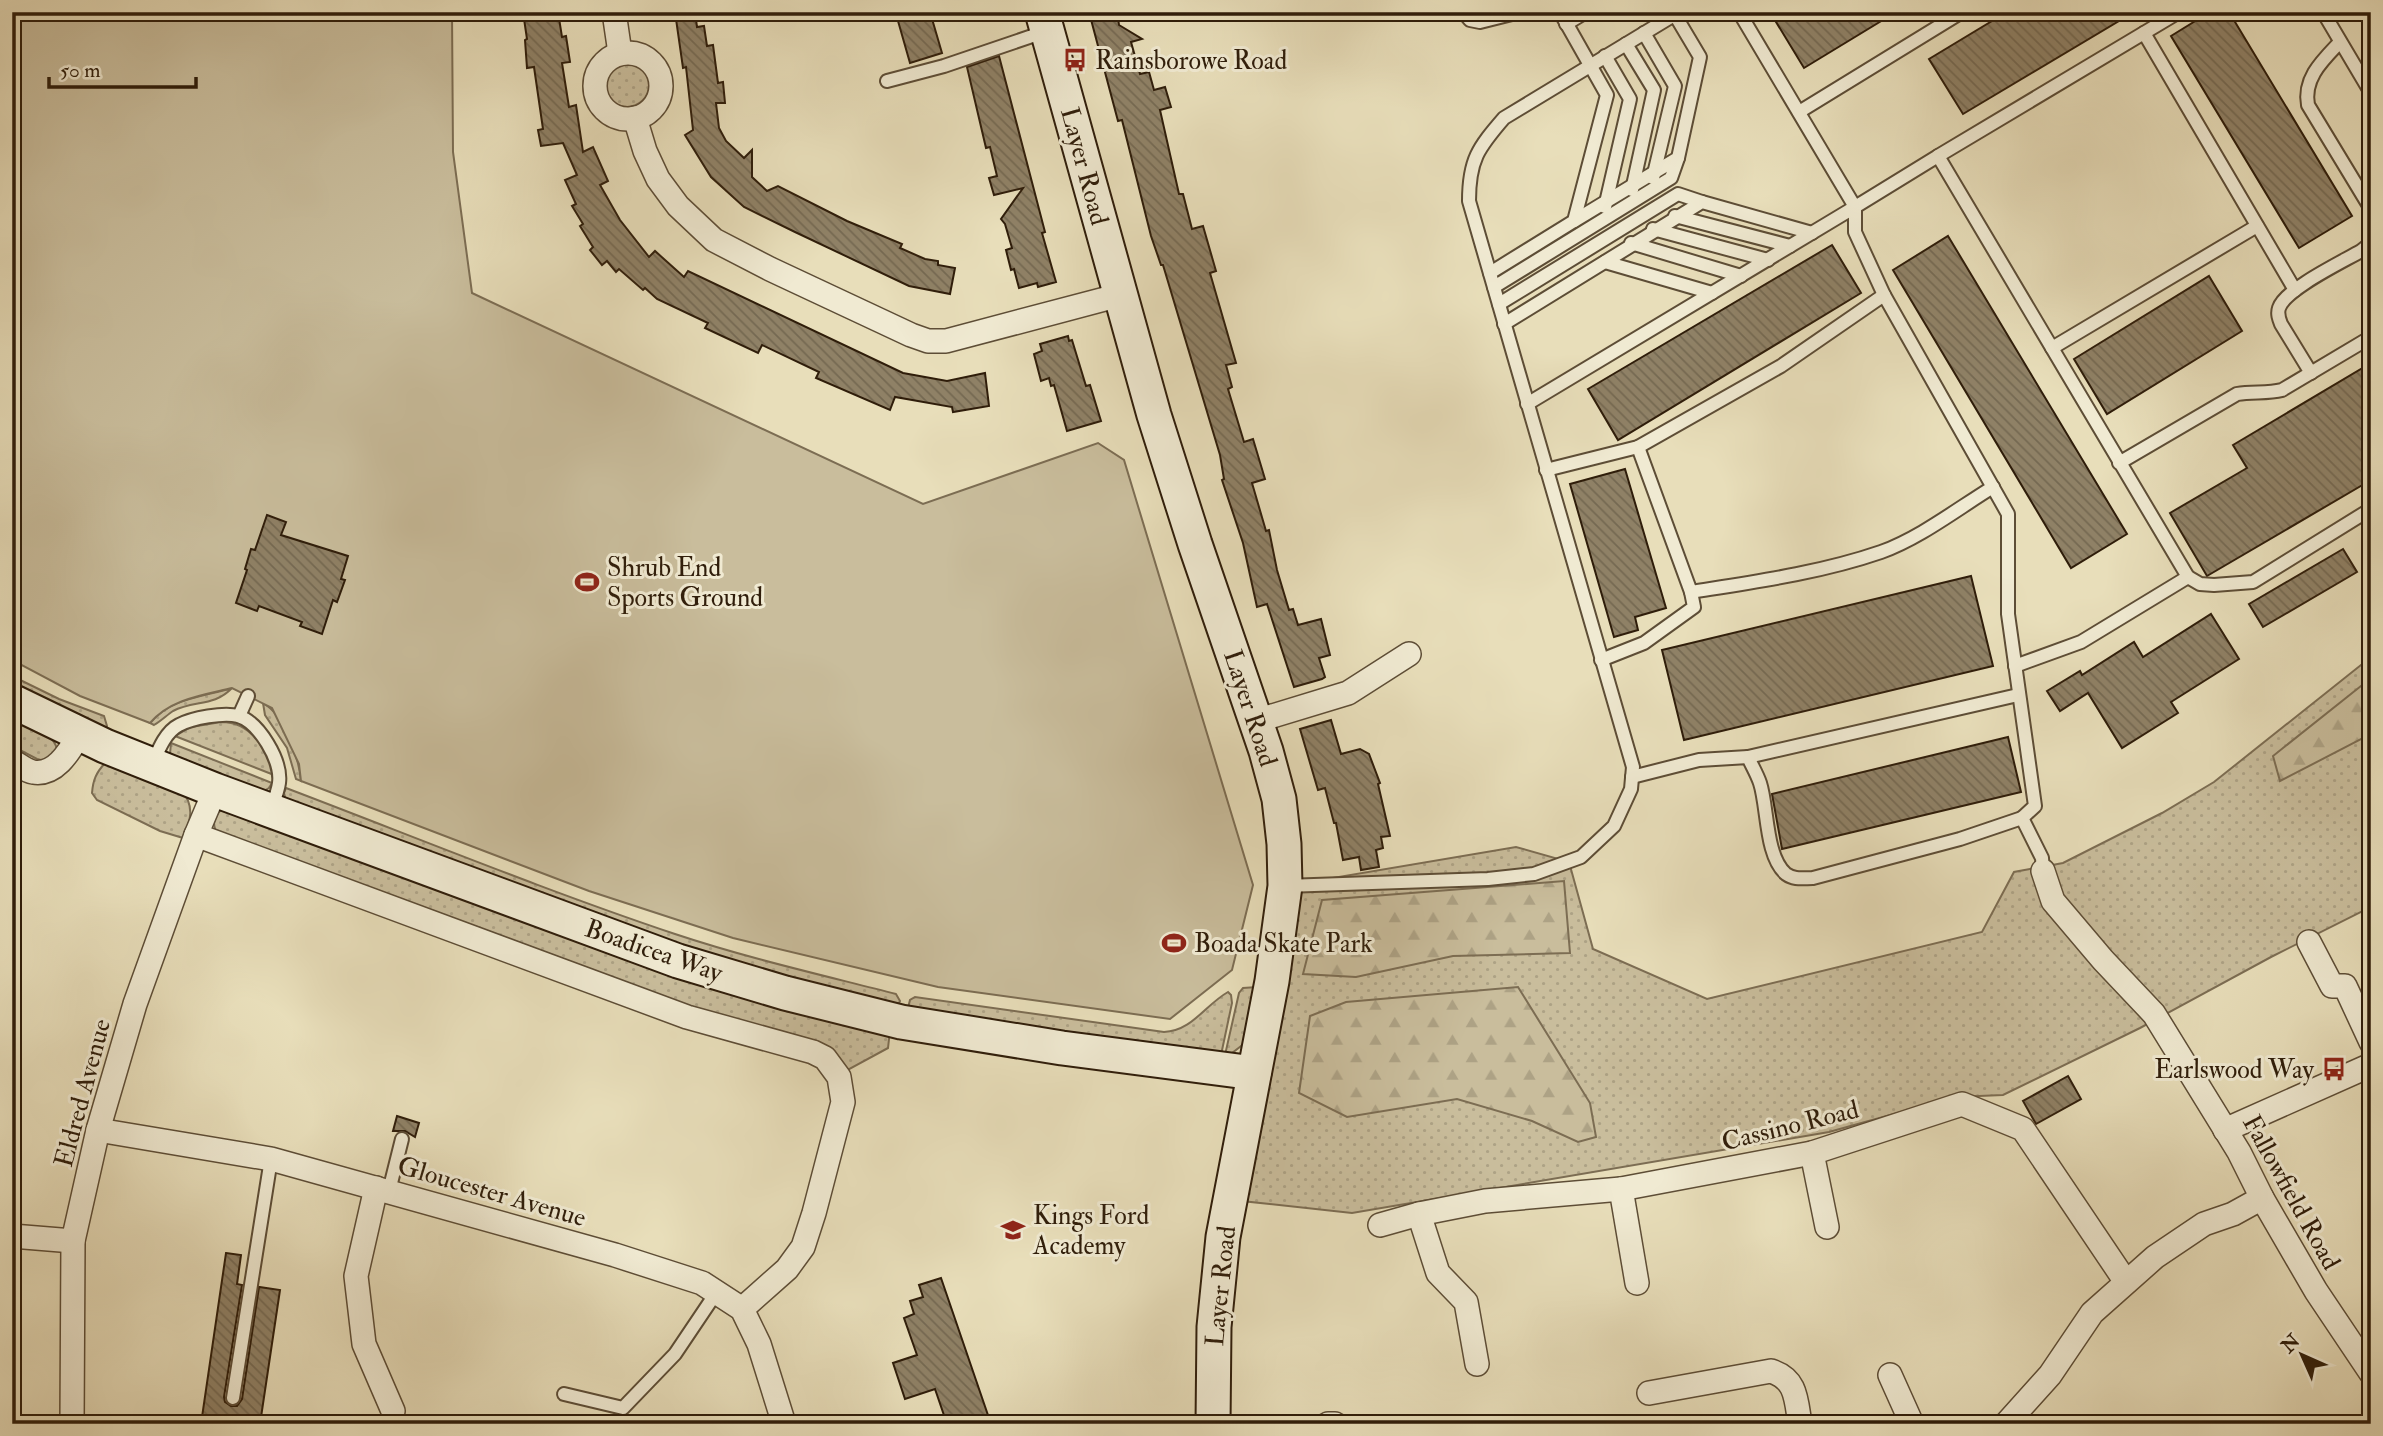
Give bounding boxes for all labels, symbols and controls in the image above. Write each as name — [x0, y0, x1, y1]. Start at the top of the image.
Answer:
place label: Rainsborowe Road — [1095, 45, 1288, 77]
scale bar — [49, 46, 196, 90]
bus stop icon: Rainsborowe Road — [1061, 46, 1089, 74]
text: 50 m — [60, 57, 101, 84]
street label: Layer Road — [1053, 104, 1115, 229]
place label: Shrub End Sports Ground — [607, 552, 763, 615]
sports icon: Shrub End Sports Ground — [573, 568, 601, 596]
street label: Layer Road — [1216, 646, 1284, 771]
street label: Boadicea Way — [581, 912, 727, 990]
place label: Boada Skate Park — [1194, 928, 1373, 960]
sports icon: Boada Skate Park — [1160, 929, 1188, 957]
street label: Eldred Avenue — [48, 1016, 118, 1171]
place label: Earlswood Way — [2154, 1054, 2315, 1086]
bus stop icon: Earlswood Way — [2320, 1055, 2348, 1083]
street label: Cassino Road — [1718, 1093, 1862, 1158]
street label: Fallowfield Road — [2235, 1109, 2347, 1276]
street label: Gloucester Avenue — [394, 1150, 590, 1234]
place label: Kings Ford Academy — [1032, 1200, 1149, 1262]
school or university icon: Kings Ford Academy — [999, 1216, 1027, 1244]
street label: Layer Road — [1199, 1224, 1243, 1348]
north arrow — [2268, 1320, 2338, 1390]
text: N — [2275, 1328, 2306, 1359]

